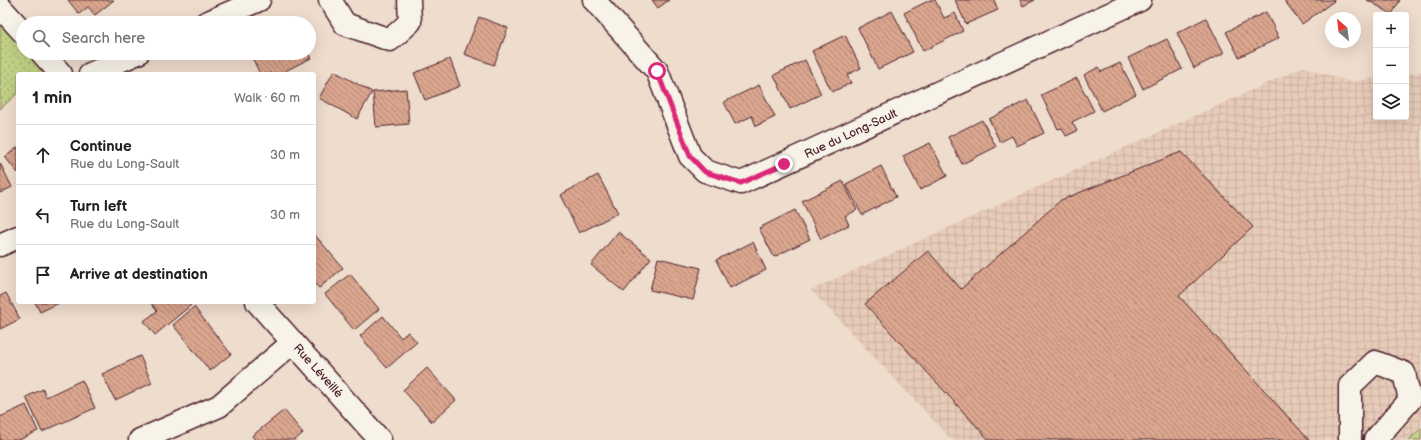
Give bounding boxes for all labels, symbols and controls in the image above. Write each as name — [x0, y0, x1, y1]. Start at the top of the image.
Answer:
north arrow — [1325, 12, 1361, 48]
map controls — [1373, 12, 1409, 120]
button: + — [1373, 12, 1409, 48]
search box — [16, 16, 316, 60]
icon: search — [30, 27, 52, 49]
text: Search here — [62, 29, 145, 48]
button: − — [1373, 48, 1409, 84]
route start — [648, 62, 666, 80]
button: layers — [1373, 84, 1409, 120]
text: 1 min — [32, 88, 72, 108]
text: Walk · 60 m — [234, 90, 300, 106]
street label: Rue du Long-Sault — [802, 106, 900, 162]
text: Continue — [70, 137, 132, 156]
icon: ahead — [32, 144, 54, 166]
text: 30 m — [270, 147, 300, 163]
route end — [775, 155, 793, 173]
text: Rue du Long-Sault — [70, 156, 179, 172]
text: Turn left — [70, 197, 127, 216]
icon: left — [32, 204, 54, 226]
text: 30 m — [270, 207, 300, 223]
text: Rue du Long-Sault — [70, 216, 179, 232]
icon: arrive — [32, 264, 54, 286]
text: Arrive at destination — [70, 265, 208, 284]
street label: Rue Léveillé — [290, 341, 346, 401]

